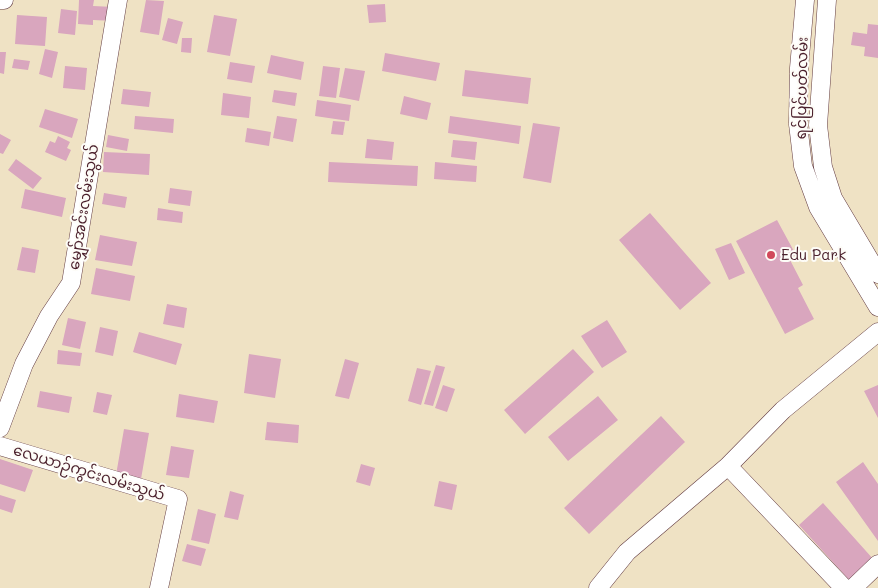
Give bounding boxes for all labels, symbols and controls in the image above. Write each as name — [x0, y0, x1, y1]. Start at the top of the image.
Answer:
street label: ရင်ပြင်ပတ်လမ်း — [792, 37, 812, 139]
street label: မျှော်အင်းလမ်းသွယ် — [65, 143, 103, 271]
place label: Edu Park — [781, 246, 846, 264]
marker: Edu Park — [765, 249, 777, 261]
street label: လေယာဉ်ကွင်းလမ်းသွယ် — [11, 441, 167, 505]

